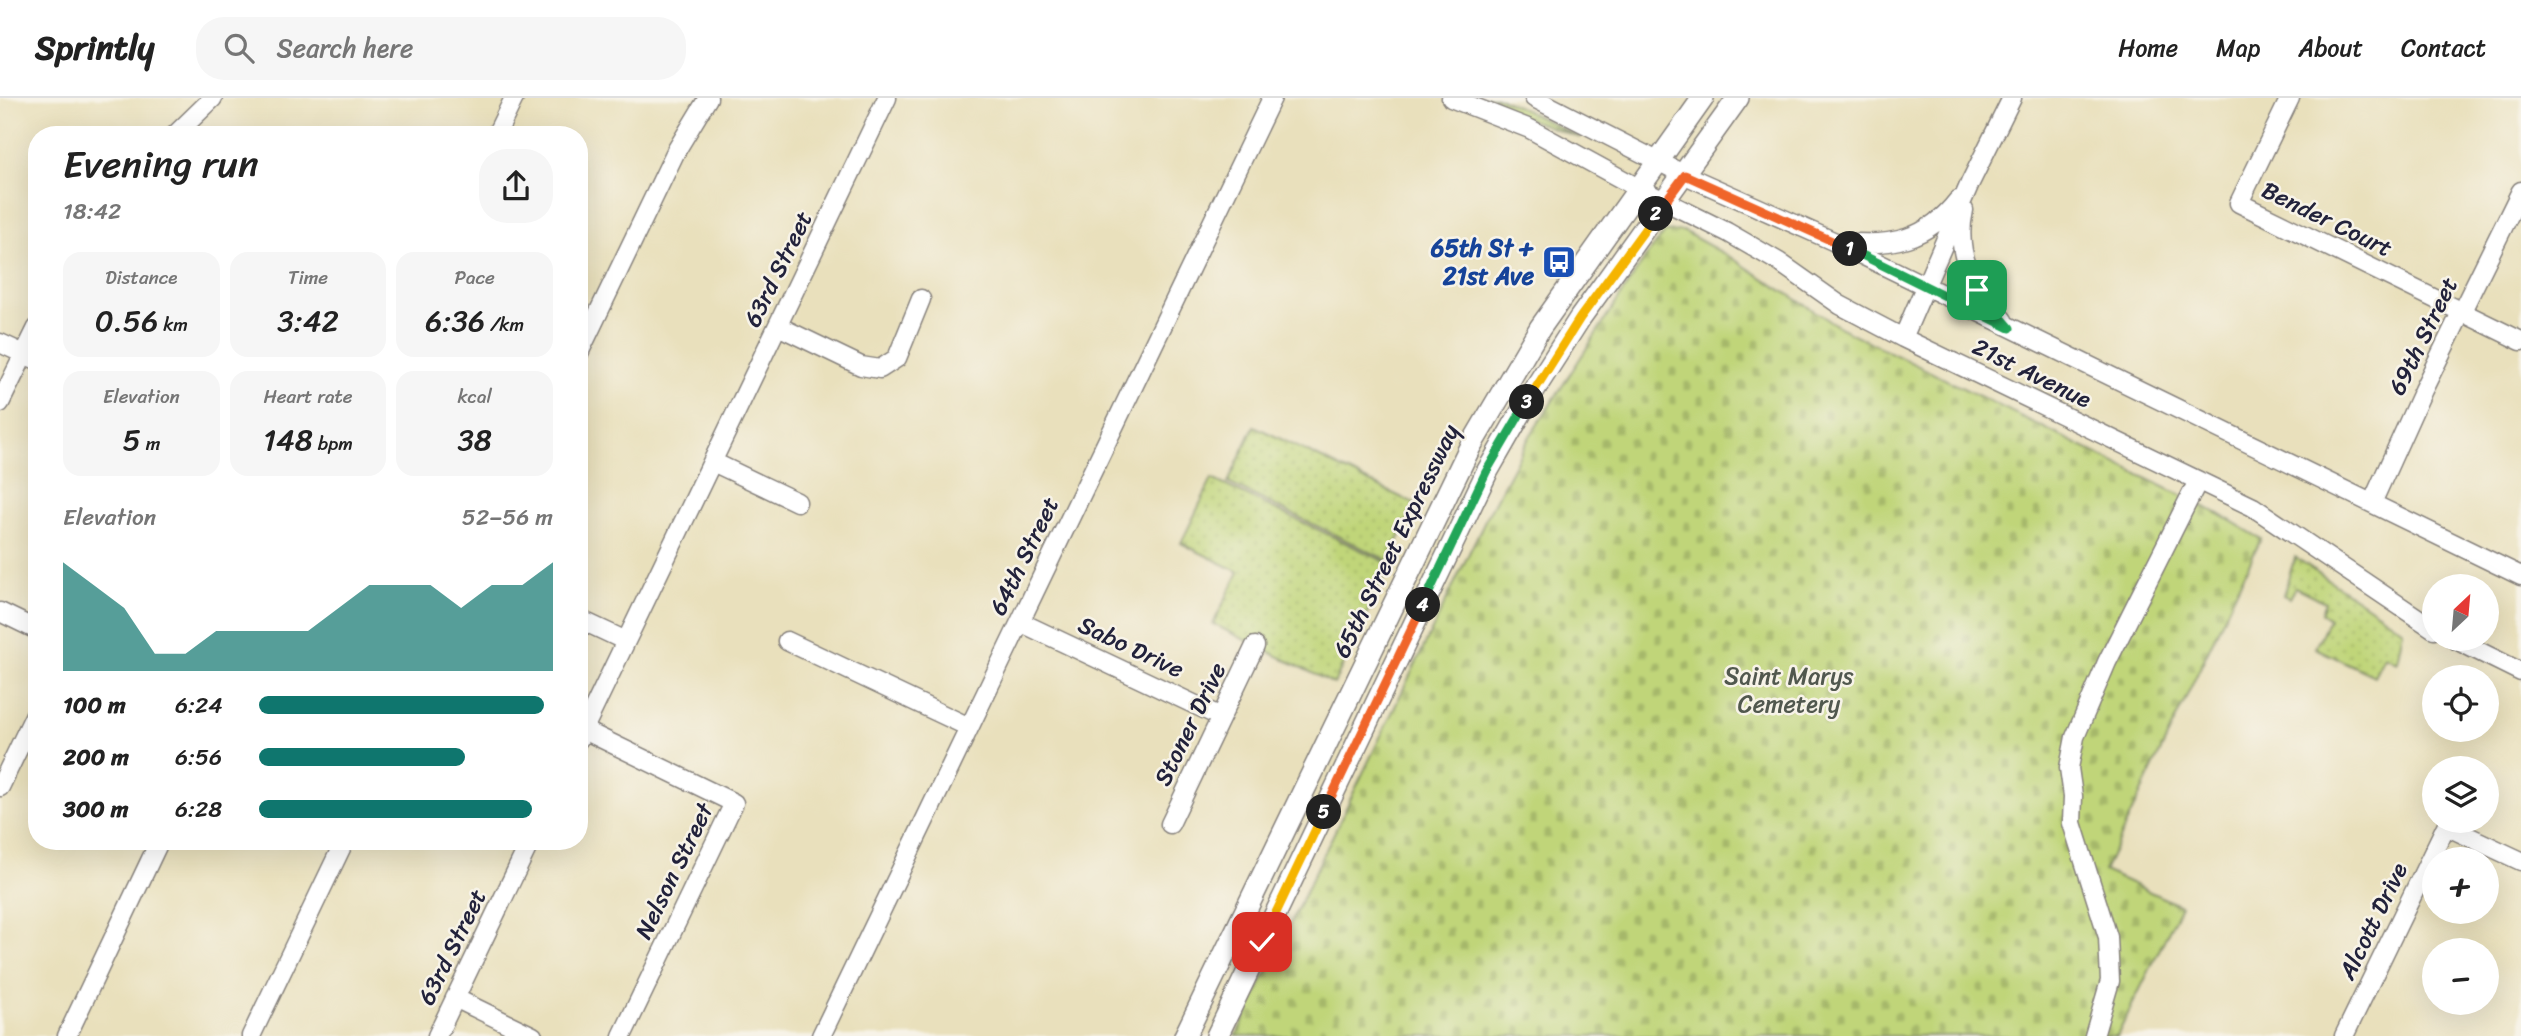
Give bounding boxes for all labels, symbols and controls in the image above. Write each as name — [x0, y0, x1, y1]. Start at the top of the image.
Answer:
search box — [196, 17, 686, 80]
text: Sprintly — [35, 19, 154, 77]
text: Search here — [276, 25, 413, 71]
text: Home — [2118, 27, 2178, 69]
text: Map — [2216, 27, 2260, 69]
text: About — [2298, 27, 2363, 69]
text: Contact — [2401, 27, 2486, 69]
icon: search — [220, 29, 258, 67]
text: Evening run — [63, 131, 259, 198]
button: share — [479, 149, 553, 223]
street label: Bender Court — [2254, 169, 2400, 269]
text: 18:42 — [63, 191, 121, 232]
pin: 2 — [1638, 197, 1674, 232]
text: 2 — [1650, 197, 1661, 230]
street label: 63rd Street — [732, 203, 824, 335]
place label: 65th St + 21st Ave — [1430, 227, 1535, 297]
pin: 1 — [1832, 232, 1868, 266]
text: 1 — [1845, 232, 1854, 265]
bus stop icon: 65th St + 21st Ave — [1540, 243, 1578, 281]
pin — [1947, 260, 2007, 320]
text: Distance — [105, 261, 177, 294]
text: Time — [288, 261, 328, 294]
text: Pace — [455, 261, 495, 294]
street label: 69th Street — [2376, 270, 2470, 402]
icon: arrive — [1958, 271, 1996, 309]
text: 0.56 — [95, 294, 158, 348]
text: 3:42 — [277, 294, 339, 348]
text: 6:36 — [425, 294, 485, 348]
text: km — [158, 308, 188, 341]
text: /km — [485, 308, 524, 341]
street label: 21st Avenue — [1965, 326, 2099, 420]
text: Elevation — [103, 380, 180, 413]
text: Heart rate — [263, 380, 353, 413]
text: kcal — [457, 380, 492, 413]
pin: 3 — [1510, 384, 1544, 420]
text: 3 — [1521, 385, 1532, 418]
text: 5 — [122, 413, 141, 467]
text: 148 — [263, 413, 313, 467]
text: 38 — [457, 413, 492, 467]
street label: 65th Street Expressway — [1321, 416, 1471, 665]
text: m — [141, 427, 160, 460]
text: bpm — [313, 427, 353, 460]
street label: 64th Street — [977, 489, 1071, 623]
text: Elevation — [63, 497, 156, 538]
text: 52–56 m — [462, 497, 553, 538]
north arrow — [2422, 574, 2499, 651]
map controls — [2422, 574, 2499, 1015]
pin: 4 — [1406, 588, 1440, 622]
text: 4 — [1417, 588, 1428, 621]
street label: Sabo Drive — [1071, 604, 1191, 690]
street label: Stoner Drive — [1142, 655, 1238, 793]
park label: Saint Marys Cemetery — [1724, 655, 1854, 725]
button: locate — [2422, 665, 2499, 742]
text: 100 m — [63, 685, 126, 726]
text: 6:24 — [175, 685, 223, 726]
text: 200 m — [63, 737, 129, 778]
text: 6:56 — [175, 737, 222, 778]
button: layers — [2422, 756, 2499, 833]
text: 300 m — [63, 789, 128, 830]
text: 6:28 — [175, 789, 222, 830]
street label: Nelson Street — [623, 794, 726, 946]
pin: 5 — [1306, 794, 1342, 830]
text: 5 — [1318, 795, 1329, 828]
button: + — [2422, 847, 2499, 924]
street label: Alcott Drive — [2326, 855, 2420, 988]
street label: 63rd Street — [406, 881, 498, 1013]
pin — [1232, 912, 1292, 972]
icon: check — [1243, 923, 1281, 961]
button: − — [2422, 938, 2499, 1015]

